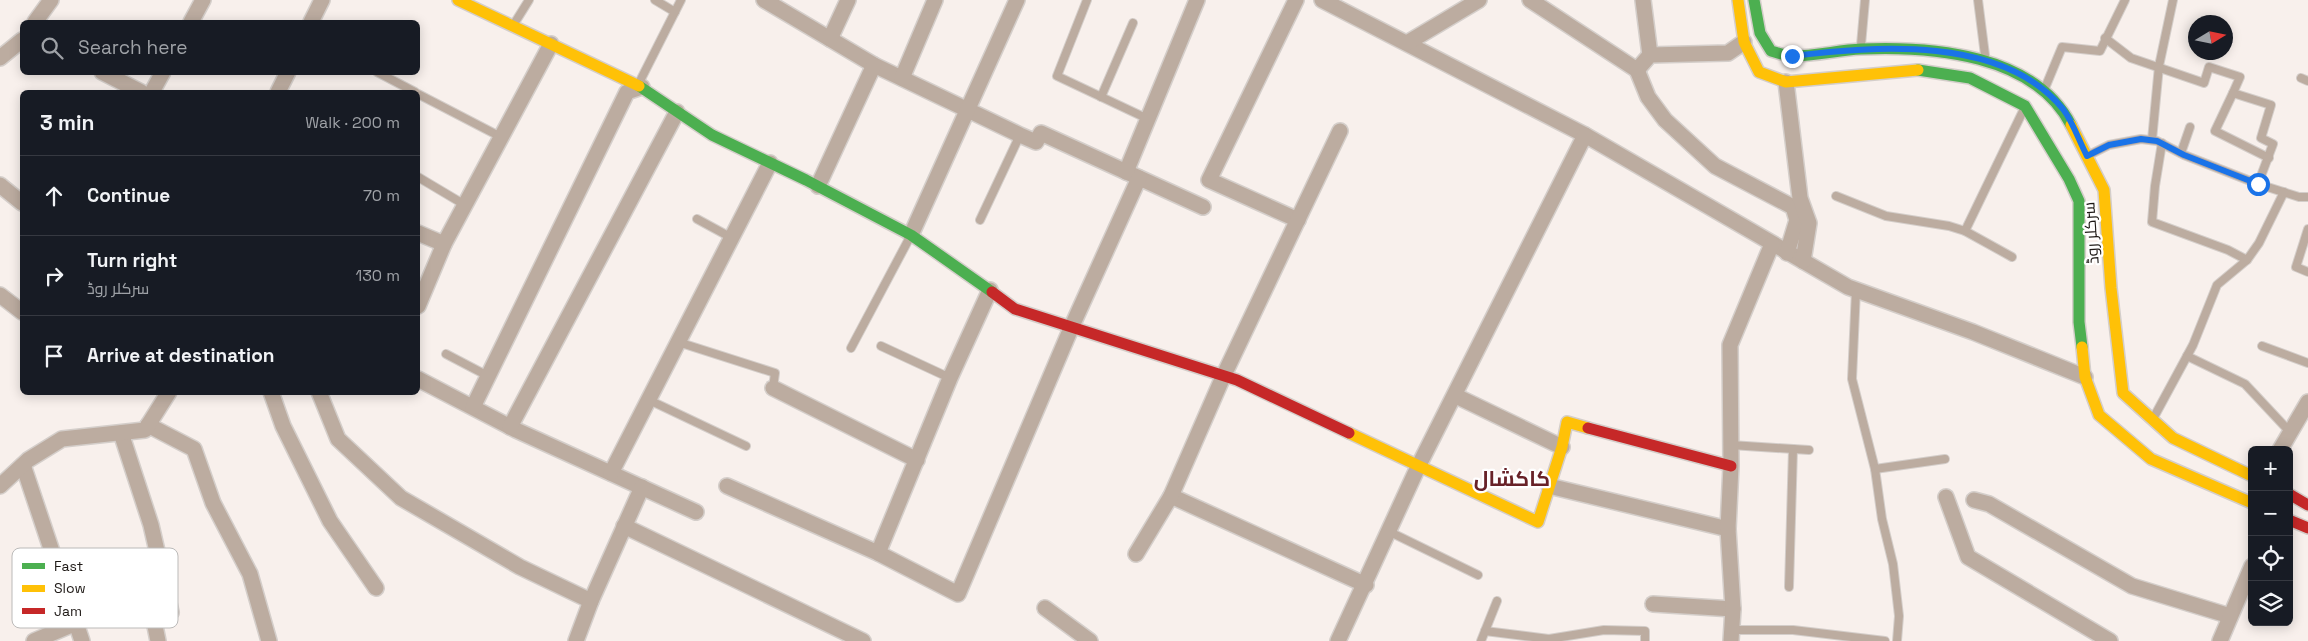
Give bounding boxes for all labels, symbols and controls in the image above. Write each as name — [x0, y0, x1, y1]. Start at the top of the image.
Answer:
north arrow — [2188, 15, 2233, 60]
search box — [20, 20, 420, 75]
icon: search — [38, 34, 66, 62]
text: Search here — [78, 35, 188, 60]
route end — [1781, 45, 1804, 68]
text: 3 min — [40, 109, 95, 136]
text: Walk · 200 m — [305, 112, 400, 133]
route start — [2247, 173, 2270, 196]
icon: ahead — [40, 182, 68, 210]
text: Continue — [87, 183, 170, 208]
text: 70 m — [363, 185, 400, 206]
street label: سرکلر روڈ — [2078, 201, 2104, 265]
text: Turn right — [87, 248, 177, 273]
icon: right — [40, 262, 68, 290]
text: 130 m — [356, 265, 400, 286]
text: سرکلر روڈ — [87, 278, 149, 299]
icon: arrive — [40, 342, 68, 370]
text: Arrive at destination — [87, 343, 275, 368]
map controls — [2248, 446, 2293, 626]
button: + — [2248, 446, 2293, 491]
district label: کاکشال — [1474, 465, 1550, 492]
button: − — [2248, 491, 2293, 536]
button: locate — [2248, 536, 2293, 581]
legend — [12, 548, 178, 628]
text: Fast — [54, 557, 83, 575]
text: Slow — [54, 579, 86, 597]
button: layers — [2248, 581, 2293, 626]
text: Jam — [54, 602, 82, 620]

